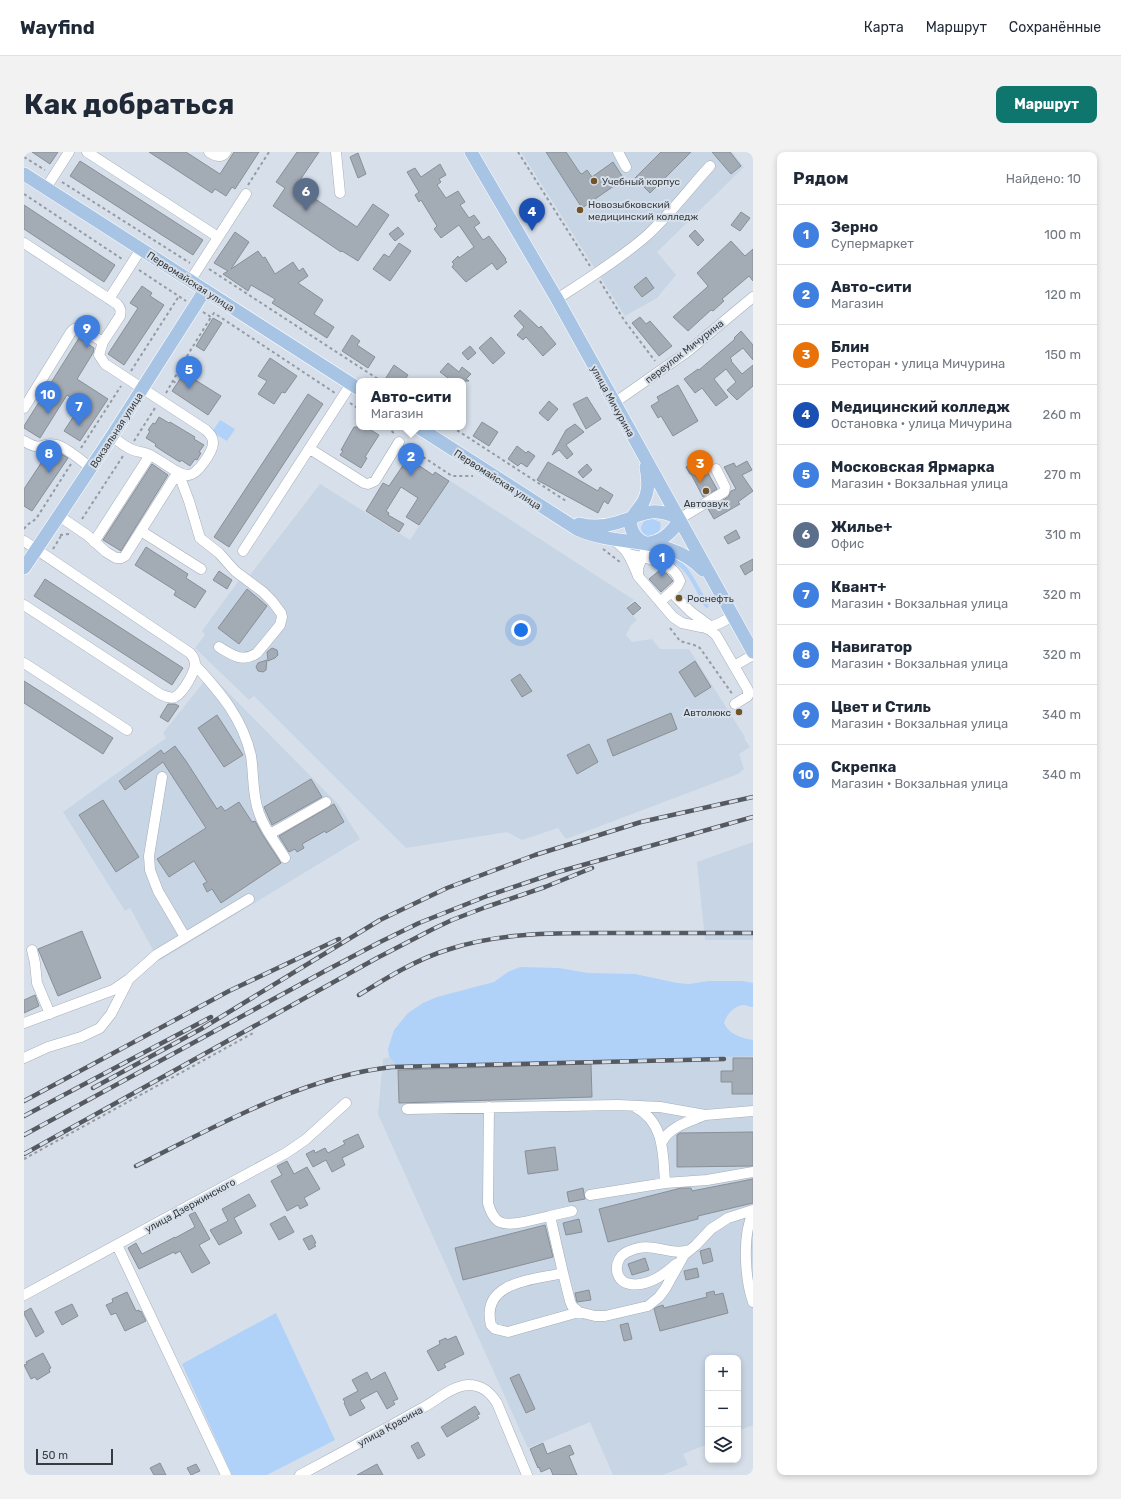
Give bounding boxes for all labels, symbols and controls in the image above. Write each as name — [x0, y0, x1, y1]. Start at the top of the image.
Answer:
text: Wayfind — [20, 16, 95, 39]
text: Карта — [864, 19, 904, 36]
text: Маршрут — [926, 19, 987, 36]
text: Сохранённые — [1009, 19, 1101, 36]
button: Маршрут — [996, 86, 1097, 123]
text: Как добраться — [24, 88, 234, 121]
text: Рядом — [793, 168, 849, 188]
text: Найдено: 10 — [1006, 171, 1081, 186]
marker: Учебный корпус — [589, 176, 599, 186]
place label: Учебный корпус — [602, 176, 681, 188]
pin: 6 — [293, 178, 319, 211]
pin: 4 — [519, 198, 545, 231]
place label: Новозыбковский медицинский колледж — [588, 199, 698, 223]
marker: Новозыбковский медицинский колледж — [575, 205, 585, 215]
text: Зерно — [831, 218, 878, 236]
text: 1 — [803, 227, 809, 242]
text: 100 m — [1044, 227, 1081, 242]
text: Супермаркет — [831, 236, 914, 251]
street label: Первомайская улица — [145, 249, 236, 315]
text: Авто-сити — [831, 278, 912, 296]
text: 2 — [802, 287, 810, 302]
text: 120 m — [1045, 287, 1081, 302]
text: Магазин — [831, 296, 884, 311]
pin: 9 — [74, 315, 100, 348]
street label: переулок Мичурина — [643, 317, 726, 386]
text: Блин — [831, 338, 869, 356]
text: 3 — [802, 347, 810, 362]
text: 150 m — [1045, 347, 1081, 362]
pin: 5 — [176, 356, 202, 389]
text: Ресторан · улица Мичурина — [831, 356, 1005, 371]
street label: улица Мичурина — [588, 364, 637, 439]
popup — [356, 378, 466, 430]
pin: 10 — [35, 381, 61, 414]
text: Авто-сити — [371, 388, 451, 406]
street label: Вокзальная улица — [88, 391, 146, 471]
pin: 7 — [66, 393, 92, 426]
text: Медицинский колледж — [831, 398, 1010, 416]
text: Магазин — [371, 406, 423, 421]
text: 4 — [802, 407, 810, 422]
text: 260 m — [1043, 407, 1081, 422]
text: Остановка · улица Мичурина — [831, 416, 1012, 431]
pin: 8 — [36, 440, 62, 473]
pin: 2 — [398, 443, 424, 476]
street label: Первомайская улица — [452, 447, 543, 513]
pin: 3 — [687, 450, 713, 483]
text: Московская Ярмарка — [831, 458, 995, 476]
text: 5 — [802, 467, 810, 482]
text: 270 m — [1044, 467, 1081, 482]
text: Магазин · Вокзальная улица — [831, 476, 1008, 491]
marker: Автозвук — [701, 486, 711, 496]
place label: Автозвук — [684, 498, 729, 510]
text: Жилье+ — [831, 518, 892, 536]
text: 6 — [802, 527, 810, 542]
text: 310 m — [1045, 527, 1081, 542]
text: Офис — [831, 536, 864, 551]
pin: 1 — [649, 544, 675, 577]
text: Квант+ — [831, 578, 886, 596]
text: 7 — [802, 587, 810, 602]
text: 320 m — [1043, 587, 1081, 602]
marker: Роснефть — [674, 593, 684, 603]
place label: Роснефть — [687, 593, 734, 605]
text: Магазин · Вокзальная улица — [831, 596, 1008, 611]
your location — [511, 620, 531, 640]
text: Навигатор — [831, 638, 912, 656]
text: 8 — [802, 647, 810, 662]
text: 320 m — [1043, 647, 1081, 662]
text: Магазин · Вокзальная улица — [831, 656, 1008, 671]
text: Цвет и Стиль — [831, 698, 931, 716]
place label: Автолюкс — [684, 707, 731, 719]
marker: Автолюкс — [734, 707, 744, 717]
text: 9 — [802, 707, 810, 722]
text: 340 m — [1042, 707, 1081, 722]
text: Магазин · Вокзальная улица — [831, 716, 1008, 731]
text: Скрепка — [831, 758, 896, 776]
text: 10 — [798, 767, 814, 782]
text: 340 m — [1042, 767, 1081, 782]
text: Магазин · Вокзальная улица — [831, 776, 1008, 791]
street label: улица Дзержинского — [143, 1176, 238, 1236]
map controls — [705, 1355, 741, 1463]
button: + — [705, 1355, 741, 1391]
button: − — [705, 1391, 741, 1427]
street label: улица Красина — [356, 1404, 425, 1450]
button: layers — [705, 1427, 741, 1463]
scale bar — [36, 1447, 113, 1466]
text: 50 m — [42, 1449, 68, 1462]

